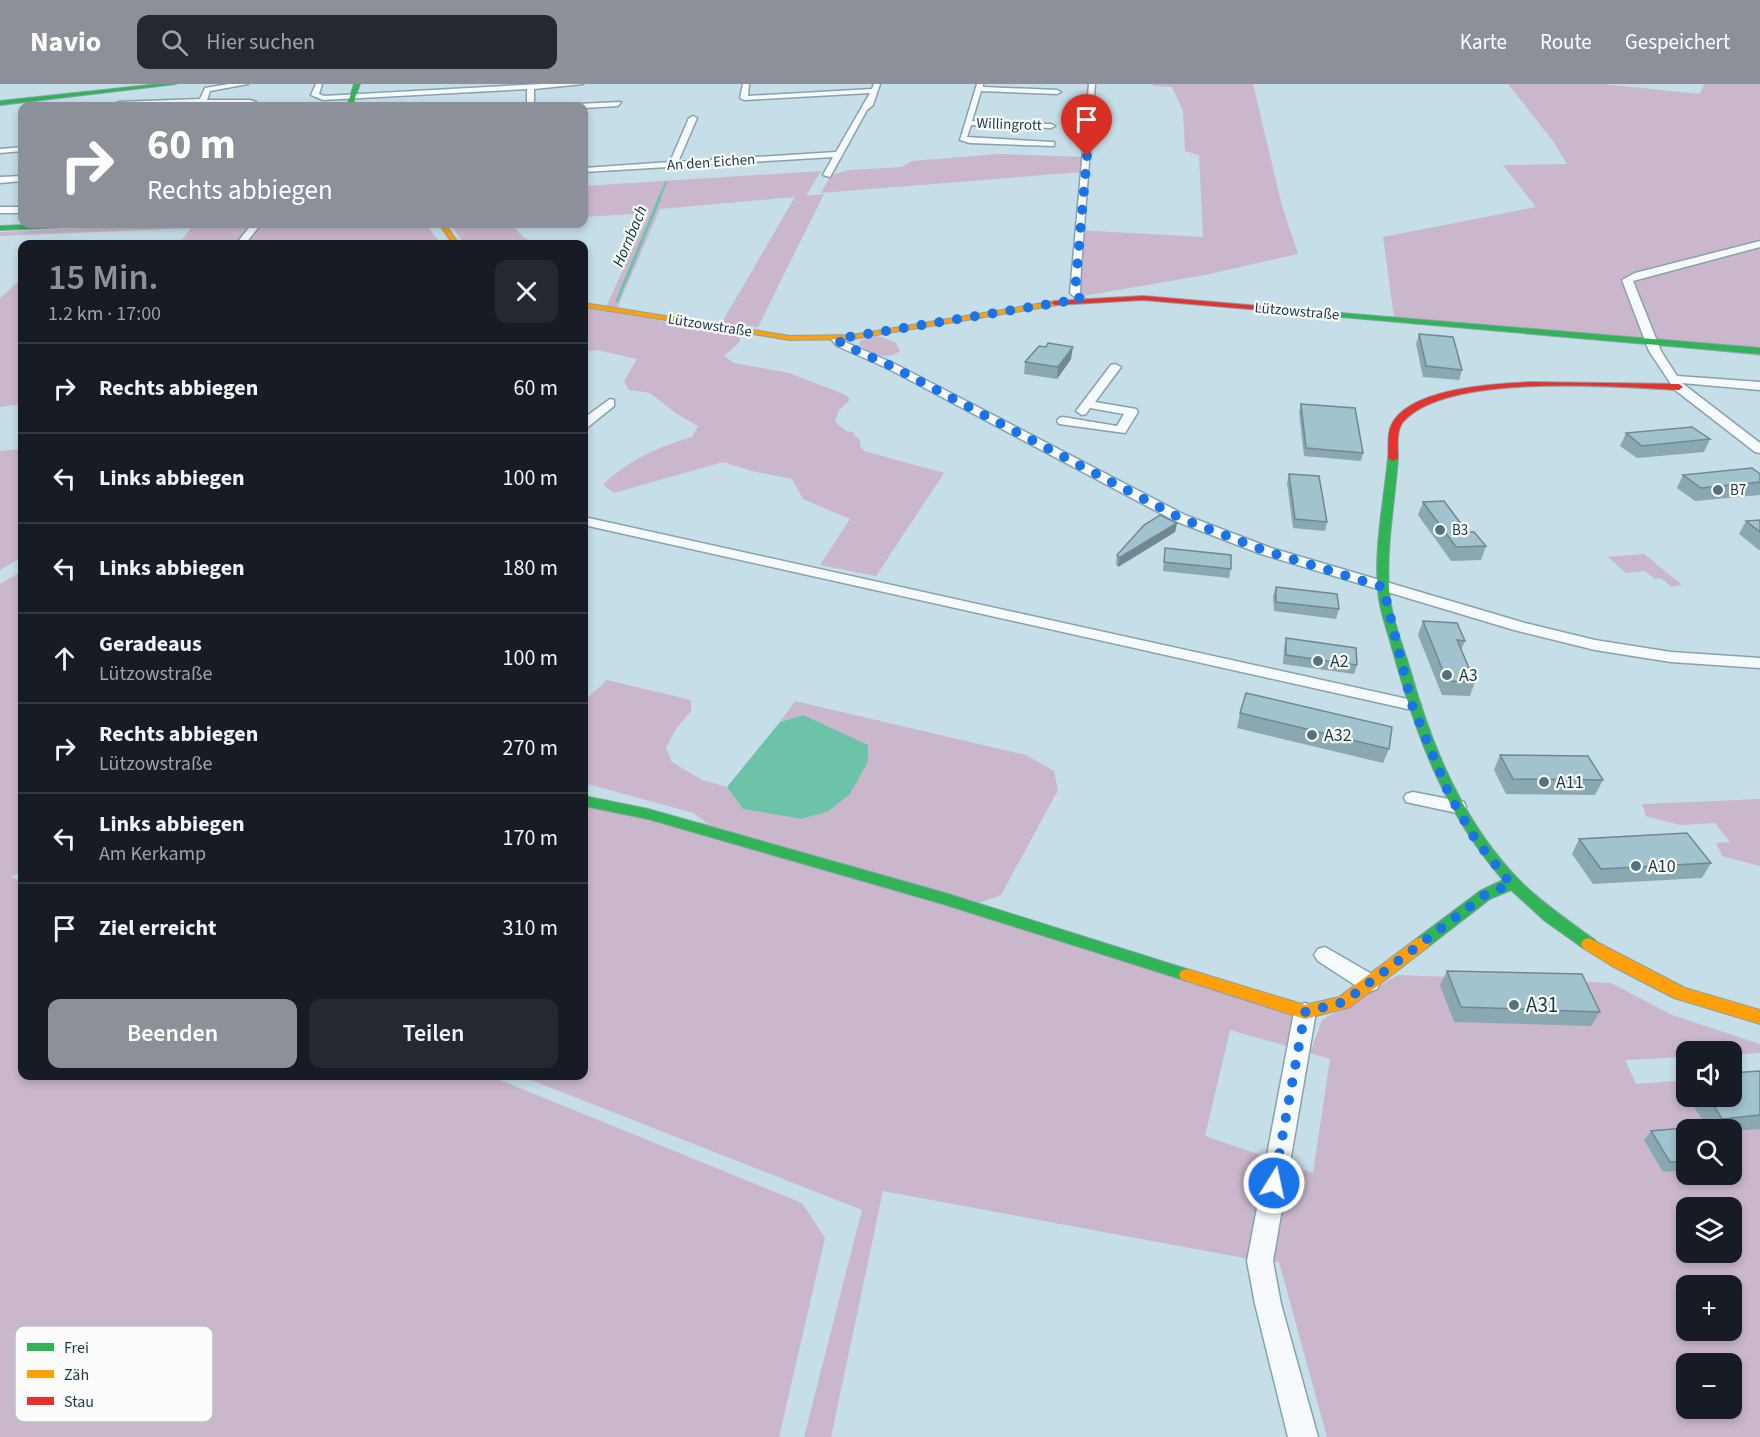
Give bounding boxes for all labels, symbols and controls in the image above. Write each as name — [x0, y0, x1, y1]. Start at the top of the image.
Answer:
search box — [137, 15, 557, 69]
text: Navio — [30, 22, 101, 62]
icon: search — [158, 26, 191, 59]
text: Hier suchen — [206, 26, 315, 58]
text: Karte — [1460, 27, 1507, 57]
text: Route — [1540, 27, 1592, 57]
text: Gespeichert — [1625, 27, 1730, 57]
pin — [1061, 94, 1112, 156]
icon: arrive — [1070, 103, 1103, 136]
street label: Willingrott — [976, 113, 1042, 136]
text: 60 m — [147, 115, 236, 175]
icon: right — [48, 126, 126, 204]
street label: An den Eichen — [666, 149, 756, 176]
text: Rechts abbiegen — [147, 171, 333, 210]
water label: Hornbach — [607, 202, 653, 270]
text: 15 Min. — [48, 252, 158, 303]
button: close — [495, 260, 558, 323]
street label: Lützowstraße — [1254, 297, 1340, 326]
text: 1.2 km · 17:00 — [48, 300, 161, 328]
street label: Lützowstraße — [666, 308, 754, 343]
icon: right — [48, 372, 81, 405]
text: Rechts abbiegen — [99, 372, 258, 404]
text: 60 m — [513, 372, 558, 404]
icon: left — [48, 462, 81, 495]
text: Links abbiegen — [99, 462, 245, 494]
text: 100 m — [503, 462, 558, 494]
place label: B7 — [1730, 480, 1746, 501]
marker: B7 — [1711, 483, 1725, 497]
place label: B3 — [1452, 520, 1468, 541]
marker: B3 — [1433, 523, 1447, 537]
icon: left — [48, 552, 81, 585]
text: Links abbiegen — [99, 552, 245, 584]
text: 180 m — [503, 552, 558, 584]
text: Geradeaus — [99, 628, 202, 660]
icon: ahead — [48, 642, 81, 675]
text: 100 m — [503, 642, 558, 674]
place label: A2 — [1330, 649, 1349, 674]
marker: A2 — [1311, 654, 1325, 668]
text: Lützowstraße — [99, 660, 212, 688]
place label: A3 — [1459, 663, 1478, 688]
marker: A3 — [1440, 668, 1454, 682]
text: Rechts abbiegen — [99, 718, 258, 750]
place label: A32 — [1324, 723, 1352, 748]
marker: A32 — [1305, 728, 1319, 742]
icon: right — [48, 732, 81, 765]
text: 270 m — [503, 732, 558, 764]
text: Lützowstraße — [99, 750, 212, 778]
place label: A11 — [1556, 770, 1584, 795]
marker: A11 — [1537, 775, 1551, 789]
text: Links abbiegen — [99, 808, 245, 840]
icon: left — [48, 822, 81, 855]
text: 170 m — [503, 822, 558, 854]
text: Am Kerkamp — [99, 840, 206, 868]
place label: A10 — [1648, 854, 1676, 879]
marker: A10 — [1629, 859, 1643, 873]
icon: arrive — [48, 912, 81, 945]
text: Ziel erreicht — [99, 912, 217, 944]
text: 310 m — [503, 912, 558, 944]
place label: A31 — [1526, 990, 1558, 1020]
marker: A31 — [1507, 998, 1521, 1012]
button: Beenden — [48, 999, 297, 1068]
button: Teilen — [309, 999, 558, 1068]
map controls — [1676, 1041, 1742, 1419]
button: sound — [1676, 1041, 1742, 1107]
button: search — [1676, 1119, 1742, 1185]
position arrow — [1242, 1151, 1306, 1215]
button: layers — [1676, 1197, 1742, 1263]
button: + — [1676, 1275, 1742, 1341]
legend — [15, 1326, 213, 1422]
text: Frei — [64, 1337, 89, 1359]
button: − — [1676, 1353, 1742, 1419]
text: Zäh — [64, 1364, 89, 1386]
text: Stau — [64, 1391, 94, 1413]

